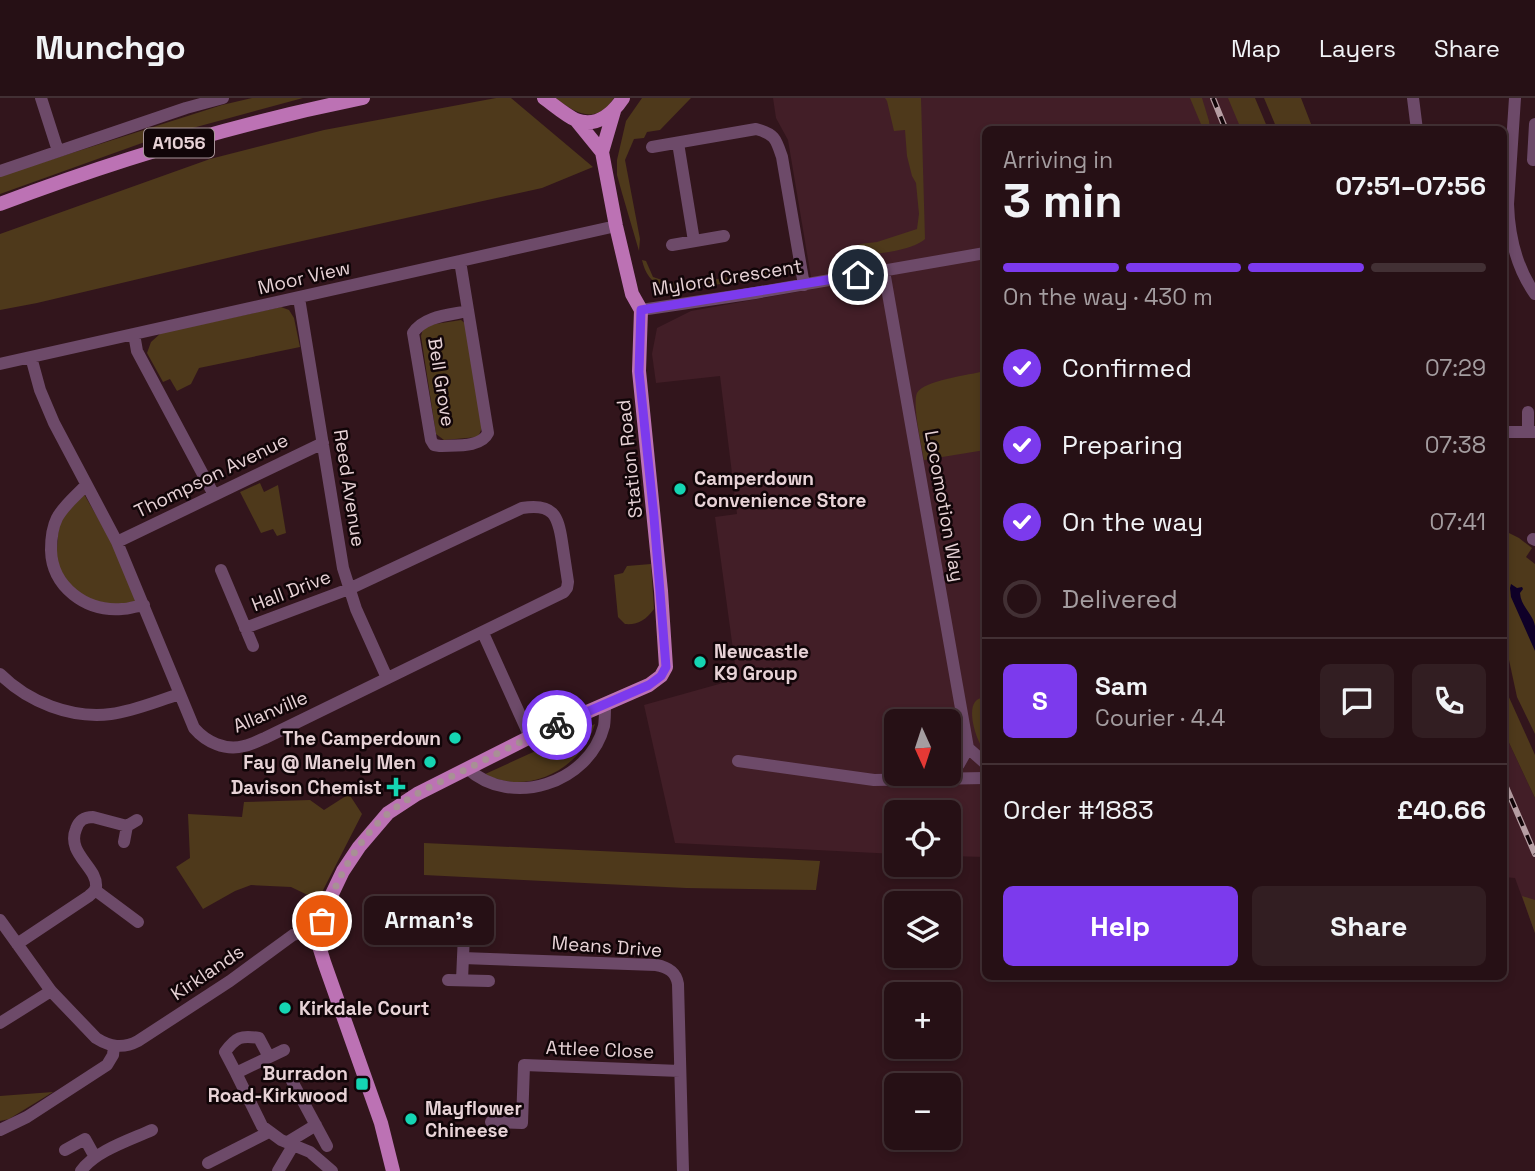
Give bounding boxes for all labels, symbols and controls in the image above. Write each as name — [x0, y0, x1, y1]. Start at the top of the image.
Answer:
text: Munchgo — [35, 27, 186, 69]
text: Map — [1231, 33, 1281, 64]
text: Layers — [1319, 33, 1396, 64]
text: Share — [1434, 33, 1500, 64]
road number: A1056 — [144, 129, 214, 158]
text: Arriving in — [1003, 145, 1113, 175]
text: 07:51–07:56 — [1335, 169, 1486, 203]
text: 3 min — [1003, 172, 1123, 230]
pin — [828, 245, 888, 305]
street label: Mylord Crescent — [650, 253, 804, 302]
street label: Moor View — [255, 255, 353, 300]
icon: home — [839, 256, 877, 294]
text: On the way · 430 m — [1003, 282, 1213, 312]
street label: Bell Grove — [422, 336, 461, 428]
icon: check — [1003, 349, 1041, 387]
text: Confirmed — [1062, 351, 1192, 385]
text: 07:29 — [1425, 353, 1486, 383]
street label: Station Road — [611, 398, 648, 519]
icon: check — [1003, 426, 1041, 464]
street label: Thompson Avenue — [130, 427, 292, 524]
street label: Reed Avenue — [328, 428, 371, 549]
text: Preparing — [1062, 428, 1183, 462]
street label: Locomotion Way — [919, 429, 970, 584]
text: 07:38 — [1425, 430, 1486, 460]
place label: Camperdown Convenience Store — [694, 466, 866, 513]
marker: Camperdown Convenience Store — [672, 481, 688, 497]
icon: check — [1003, 503, 1041, 541]
text: On the way — [1062, 505, 1203, 539]
text: 07:41 — [1429, 507, 1486, 537]
street label: Hall Drive — [248, 564, 334, 617]
text: Delivered — [1062, 582, 1178, 616]
place label: Newcastle K9 Group — [714, 639, 809, 686]
marker: Newcastle K9 Group — [692, 654, 708, 670]
button: chat — [1320, 664, 1394, 738]
button: phone — [1412, 664, 1486, 738]
text: Sam — [1095, 669, 1148, 703]
text: S — [1032, 684, 1048, 718]
street label: Allanville — [229, 685, 311, 738]
courier — [522, 690, 592, 760]
text: Courier · 4.4 — [1095, 703, 1225, 733]
icon: bike — [538, 706, 576, 744]
north arrow — [884, 709, 961, 786]
map controls — [884, 709, 961, 1150]
place label: The Camperdown — [282, 726, 441, 751]
marker: The Camperdown — [447, 730, 463, 746]
place label: Fay @ Manely Men — [243, 750, 416, 775]
marker: Fay @ Manely Men — [422, 754, 438, 770]
place label: Davison Chemist — [231, 775, 382, 800]
marker: Davison Chemist — [388, 779, 404, 795]
text: Order #1883 — [1003, 793, 1154, 827]
text: £40.66 — [1397, 793, 1486, 827]
button: locate — [884, 800, 961, 877]
button: Help — [1003, 886, 1238, 966]
button: Share — [1252, 886, 1486, 966]
pin — [292, 891, 352, 951]
button: layers — [884, 891, 961, 968]
callout: Arman’s — [364, 896, 494, 946]
icon: bag — [303, 902, 341, 940]
text: Arman’s — [385, 905, 473, 935]
street label: Means Drive — [551, 930, 663, 963]
street label: Kirklands — [166, 939, 249, 1006]
button: + — [884, 982, 961, 1059]
place label: Kirkdale Court — [299, 996, 429, 1021]
marker: Kirkdale Court — [277, 1000, 293, 1016]
street label: Attlee Close — [545, 1035, 655, 1064]
place label: Burradon Road-Kirkwood — [208, 1061, 348, 1108]
button: − — [884, 1073, 961, 1150]
marker: Burradon Road-Kirkwood — [354, 1076, 370, 1092]
place label: Mayflower Chineese — [425, 1096, 522, 1143]
marker: Mayflower Chineese — [403, 1111, 419, 1127]

